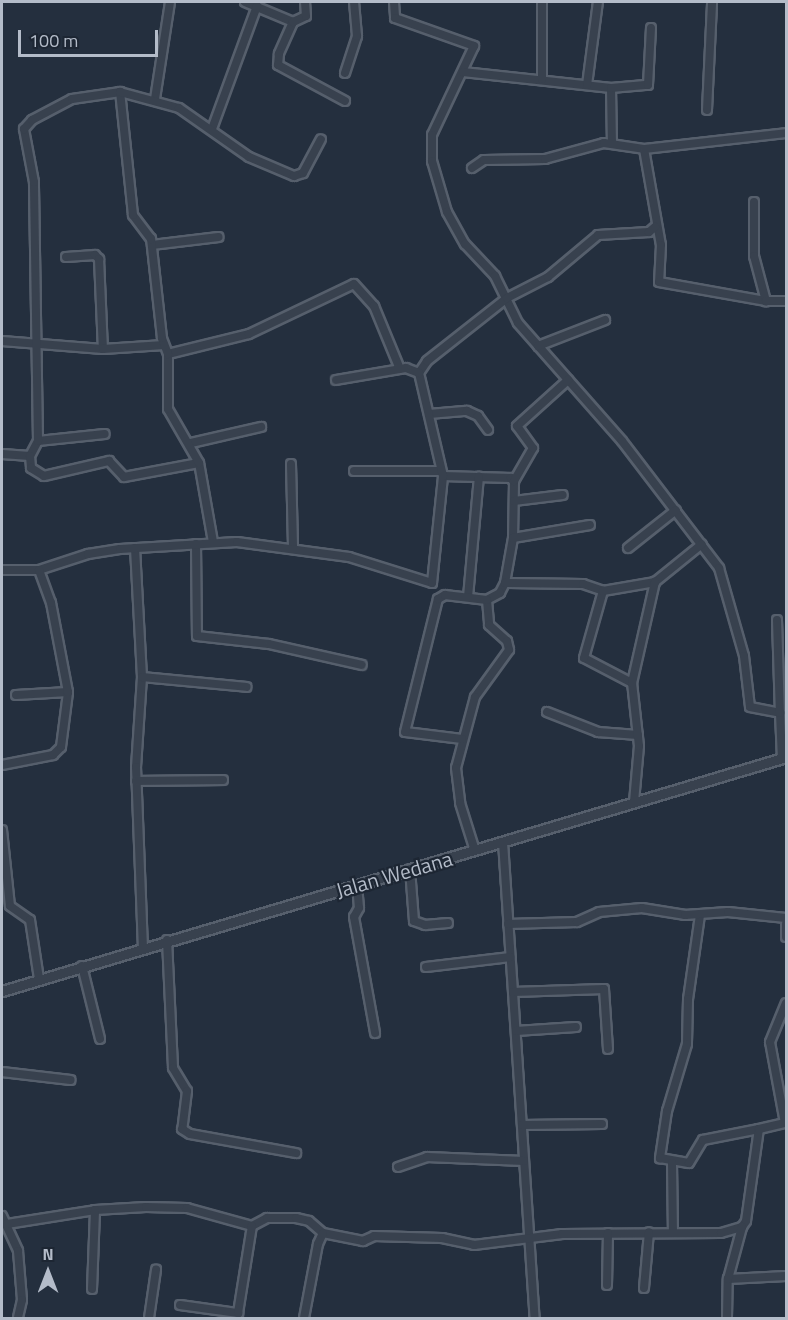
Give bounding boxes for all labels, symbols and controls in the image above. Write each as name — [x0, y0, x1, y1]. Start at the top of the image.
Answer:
scale bar — [21, 18, 160, 56]
text: 100 m — [29, 27, 78, 54]
street label: Jalan Wedana — [333, 845, 455, 903]
north arrow — [18, 1242, 78, 1302]
text: N — [42, 1242, 54, 1266]

